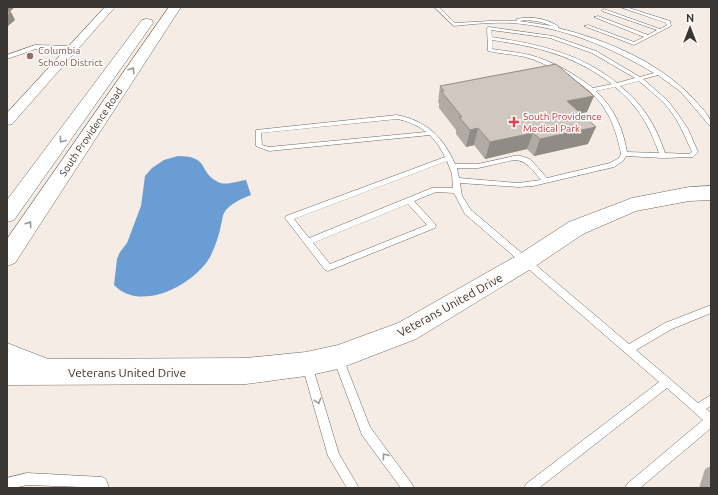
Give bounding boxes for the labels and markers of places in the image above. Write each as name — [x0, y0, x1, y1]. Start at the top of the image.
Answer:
place label: Columbia School District — [38, 45, 103, 68]
marker: Columbia School District — [25, 51, 35, 61]
place label: South Providence Medical Park — [523, 111, 602, 134]
marker: South Providence Medical Park — [508, 116, 520, 128]

